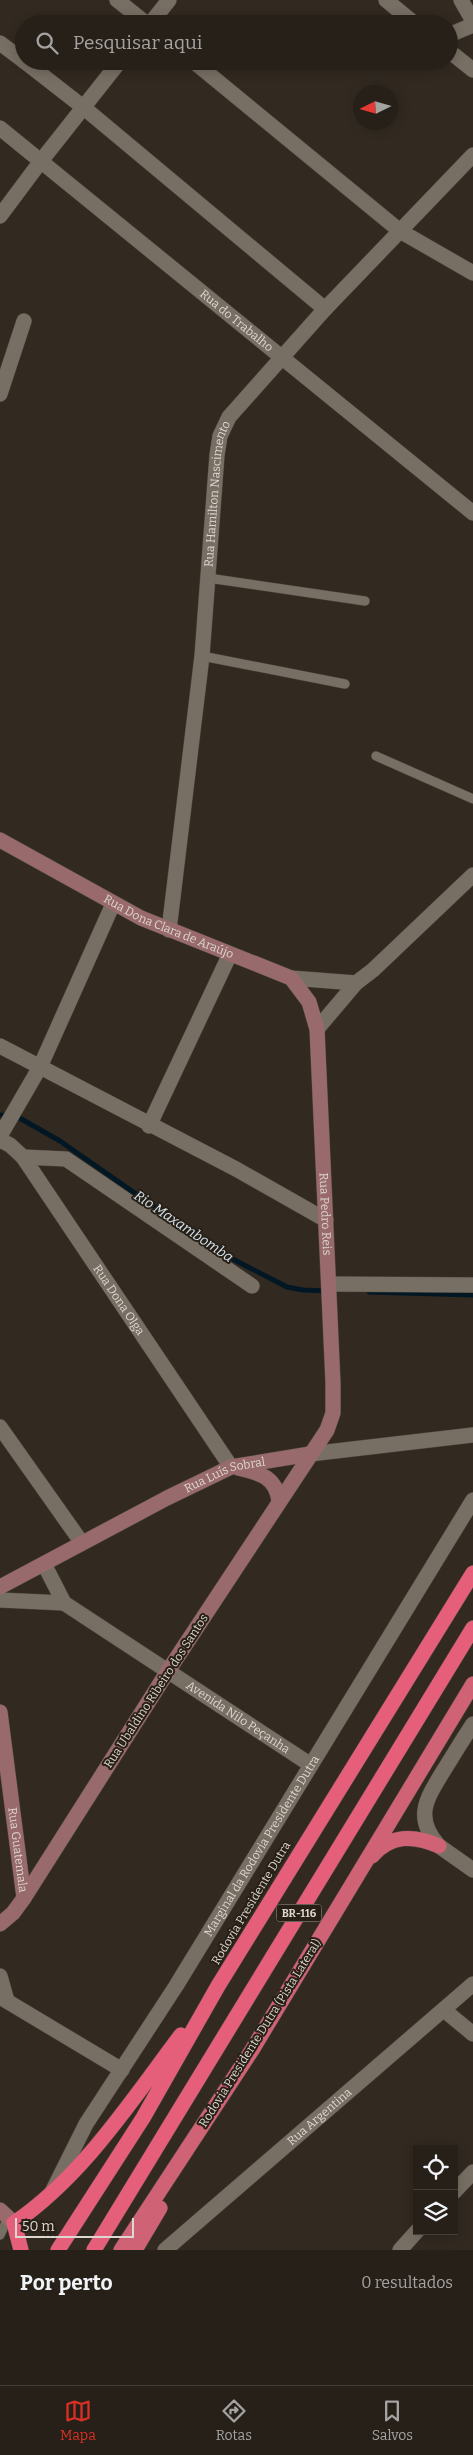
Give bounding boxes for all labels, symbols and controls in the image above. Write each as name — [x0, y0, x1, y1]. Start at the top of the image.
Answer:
search box — [15, 15, 458, 70]
icon: search — [33, 29, 61, 57]
text: Pesquisar aqui — [73, 31, 202, 54]
north arrow — [353, 85, 398, 130]
street label: Rua do Trabalho — [197, 287, 276, 355]
street label: Rua Hamilton Nascimento — [202, 418, 233, 568]
street label: Rua Dona Clara de Araújo — [101, 892, 236, 961]
street label: Rua Pedro Reis — [317, 1172, 334, 1256]
water label: Rio Maxambomba — [131, 1187, 237, 1266]
street label: Rua Dona Olga — [90, 1262, 148, 1338]
street label: Rua Luís Sobral — [182, 1454, 267, 1496]
street label: Rua Ubaldino Ribeiro dos Santos — [101, 1611, 211, 1770]
street label: Avenida Nilo Peçanha — [183, 1678, 293, 1757]
street label: Marginal da Rodovia Presidente Dutra — [202, 1753, 322, 1939]
street label: Rua Guatemala — [5, 1807, 30, 1894]
street label: Rodovia Presidente Dutra — [208, 1839, 294, 1967]
road number: BR-116 — [276, 1905, 322, 1922]
street label: Rodovia Presidente Dutra (Pista Lateral) — [195, 1936, 324, 2130]
street label: Rua Argentina — [284, 2085, 355, 2148]
map controls — [413, 2145, 458, 2235]
button: locate — [413, 2145, 458, 2190]
button: layers — [413, 2190, 458, 2235]
scale bar — [15, 2215, 134, 2238]
text: 50 m — [22, 2218, 55, 2235]
text: Por perto — [20, 2270, 113, 2296]
text: 0 resultados — [361, 2273, 453, 2292]
tab: Mapa — [60, 2397, 96, 2444]
tab: Rotas — [216, 2397, 252, 2444]
tab: Salvos — [372, 2397, 413, 2444]

